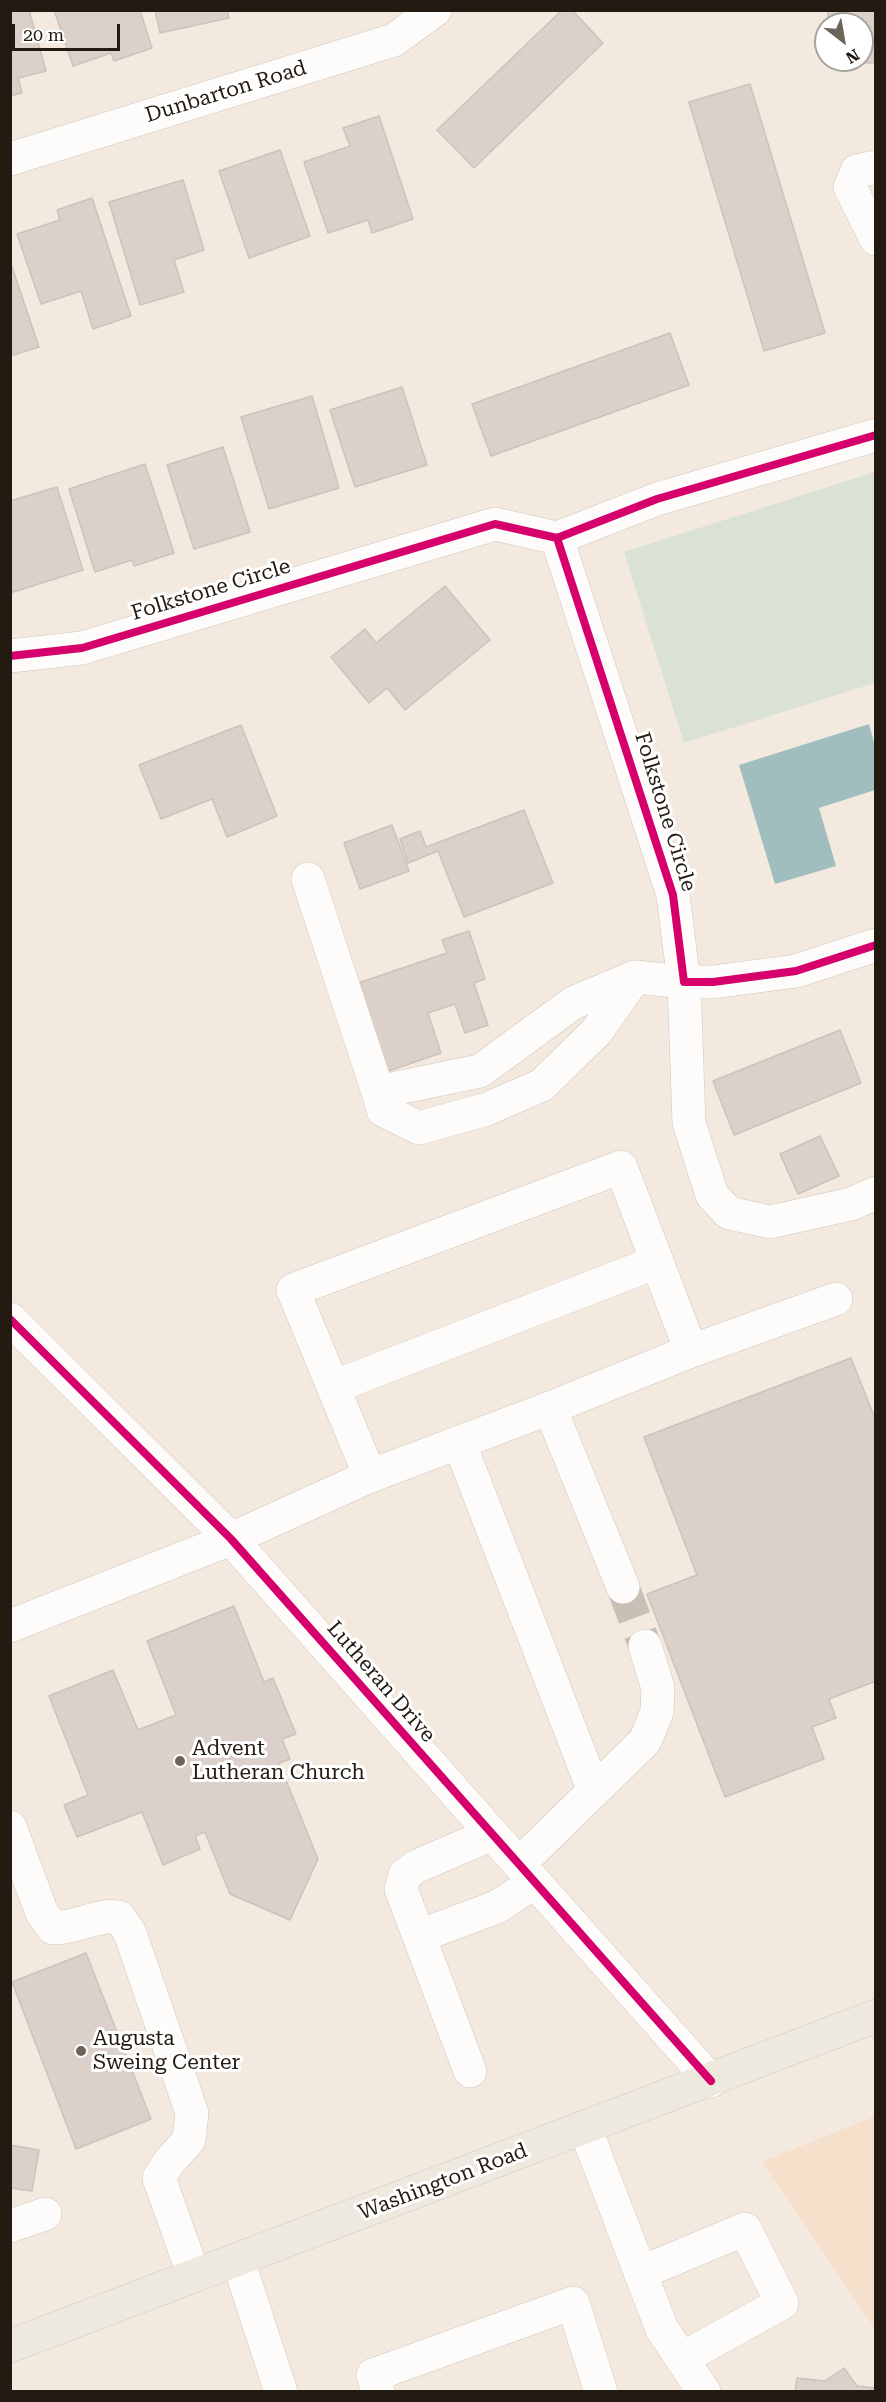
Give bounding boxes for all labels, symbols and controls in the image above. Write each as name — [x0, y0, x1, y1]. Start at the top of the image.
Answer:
scale bar — [15, 12, 123, 50]
north arrow — [814, 12, 874, 72]
text: 20 m — [23, 24, 64, 45]
text: N — [842, 45, 863, 67]
street label: Dunbarton Road — [142, 56, 310, 128]
street label: Folkstone Circle — [128, 554, 294, 626]
street label: Folkstone Circle — [629, 729, 701, 895]
street label: Lutheran Drive — [321, 1616, 441, 1748]
place label: Advent Lutheran Church — [192, 1736, 365, 1786]
marker: Advent Lutheran Church — [173, 1754, 187, 1768]
place label: Augusta Sweing Center — [93, 2026, 240, 2076]
marker: Augusta Sweing Center — [74, 2044, 88, 2058]
street label: Washington Road — [355, 2138, 531, 2226]

